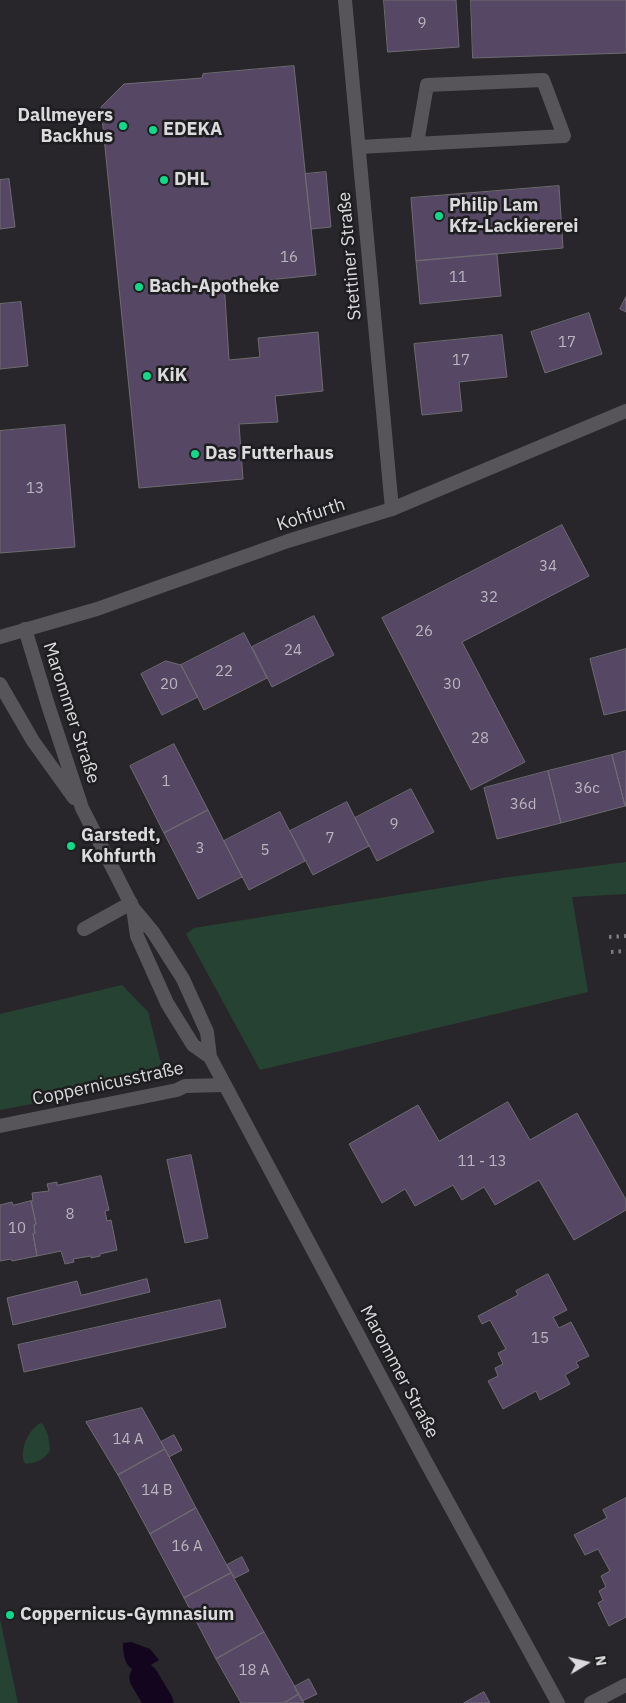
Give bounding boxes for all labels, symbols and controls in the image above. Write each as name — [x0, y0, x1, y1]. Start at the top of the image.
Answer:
house number: 9 — [418, 15, 426, 33]
place label: Dallmeyers Backhus — [17, 105, 113, 148]
place label: EDEKA — [163, 119, 222, 141]
marker: Dallmeyers Backhus — [117, 120, 129, 132]
marker: EDEKA — [147, 124, 159, 136]
place label: DHL — [174, 169, 209, 191]
marker: DHL — [158, 174, 170, 186]
street label: Stettiner Straße — [334, 191, 366, 321]
place label: Philip Lam Kfz-Lackiererei — [449, 195, 578, 238]
marker: Philip Lam Kfz-Lackiererei — [433, 210, 445, 222]
house number: 16 — [280, 249, 298, 267]
house number: 11 — [449, 269, 467, 287]
place label: Bach-Apotheke — [149, 276, 279, 298]
marker: Bach-Apotheke — [133, 281, 145, 293]
house number: 17 — [558, 334, 576, 352]
house number: 17 — [452, 352, 470, 370]
place label: KiK — [157, 365, 187, 387]
marker: KiK — [141, 370, 153, 382]
place label: Das Futterhaus — [205, 443, 334, 465]
marker: Das Futterhaus — [189, 448, 201, 460]
house number: 13 — [26, 480, 44, 498]
street label: Kohfurth — [274, 494, 348, 536]
house number: 34 — [539, 558, 557, 576]
house number: 32 — [480, 589, 498, 607]
house number: 26 — [415, 623, 433, 641]
street label: Marommer Straße — [38, 640, 104, 786]
house number: 24 — [284, 642, 302, 660]
house number: 22 — [215, 663, 233, 681]
house number: 20 — [160, 676, 178, 694]
house number: 30 — [443, 676, 461, 694]
house number: 28 — [471, 730, 489, 748]
house number: 1 — [162, 773, 170, 791]
house number: 36c — [574, 780, 600, 798]
house number: 36d — [510, 796, 536, 814]
house number: 9 — [390, 816, 398, 834]
place label: Garstedt, Kohfurth — [81, 825, 161, 868]
house number: 7 — [326, 830, 334, 848]
marker: Garstedt, Kohfurth — [65, 840, 77, 852]
house number: 3 — [196, 840, 204, 858]
house number: 5 — [261, 842, 269, 860]
street label: Coppernicusstraße — [31, 1057, 185, 1111]
house number: 11 - 13 — [457, 1153, 507, 1171]
house number: 8 — [66, 1206, 74, 1224]
house number: 10 — [8, 1220, 26, 1238]
street label: Marommer Straße — [355, 1302, 443, 1442]
house number: 15 — [531, 1330, 549, 1348]
house number: 14 A — [112, 1431, 144, 1449]
house number: 14 B — [141, 1482, 173, 1500]
house number: 16 A — [171, 1538, 203, 1556]
place label: Coppernicus-Gymnasium — [20, 1604, 234, 1626]
marker: Coppernicus-Gymnasium — [4, 1609, 16, 1621]
north arrow — [561, 1638, 611, 1688]
text: N — [591, 1654, 610, 1667]
house number: 18 A — [238, 1662, 270, 1680]

